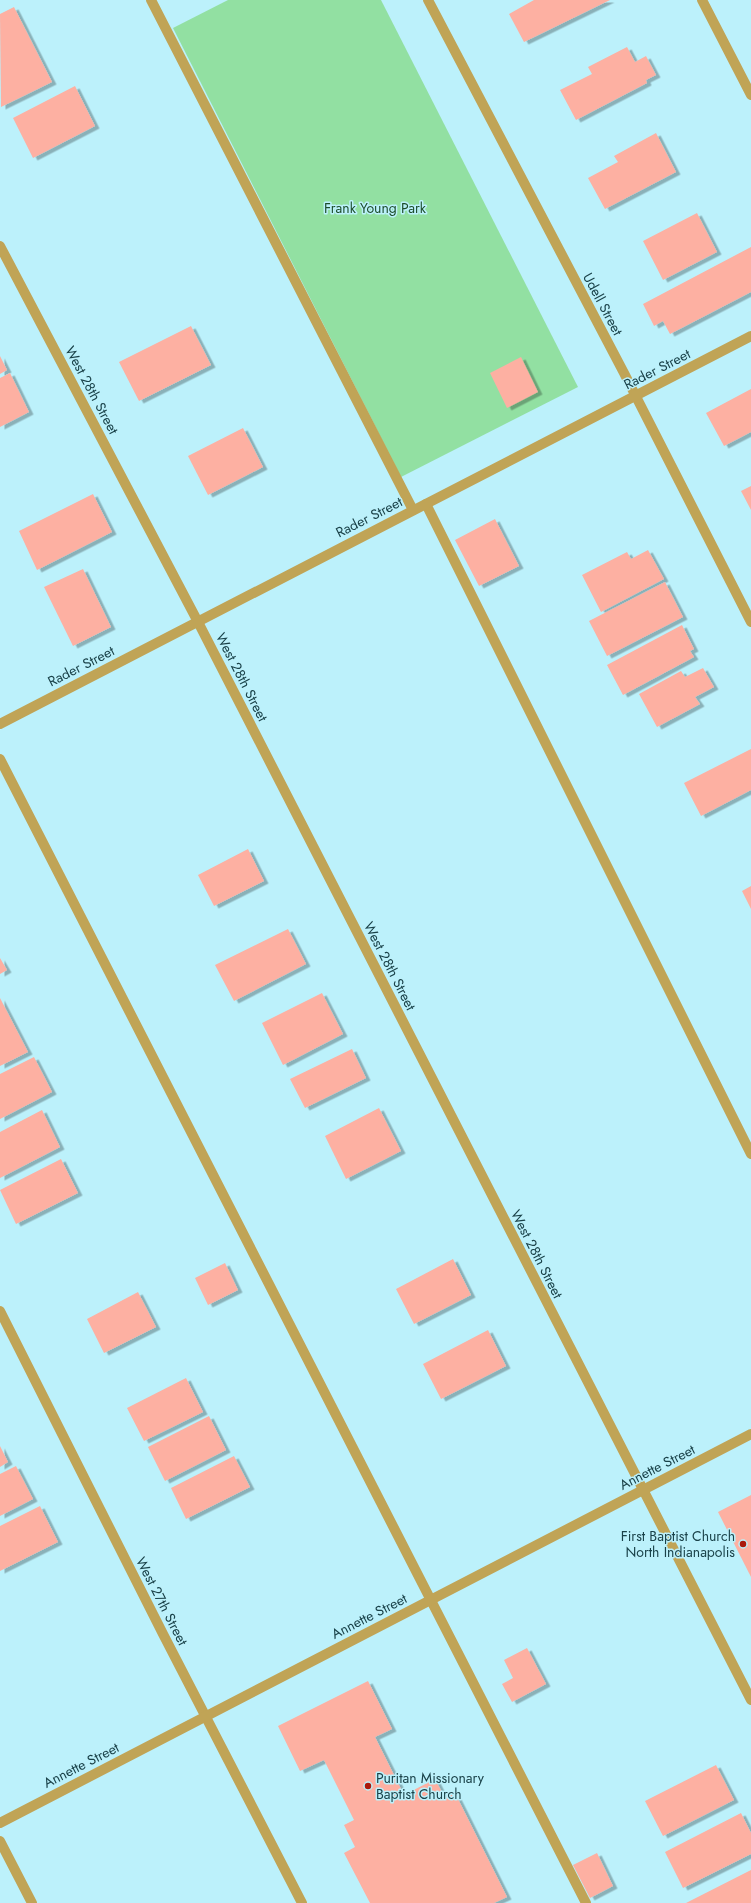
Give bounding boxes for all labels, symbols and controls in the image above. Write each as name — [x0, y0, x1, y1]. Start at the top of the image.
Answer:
park label: Frank Young Park — [324, 198, 427, 218]
street label: Udell Street — [578, 269, 628, 339]
street label: West 28th Street — [60, 342, 124, 438]
street label: Rader Street — [620, 343, 694, 394]
street label: Rader Street — [332, 491, 406, 542]
street label: West 28th Street — [211, 629, 273, 725]
street label: Rader Street — [44, 640, 118, 691]
street label: West 28th Street — [359, 918, 421, 1014]
street label: West 28th Street — [506, 1206, 568, 1302]
street label: Annette Street — [616, 1439, 699, 1495]
place label: First Baptist Church North Indianapolis — [621, 1526, 735, 1562]
marker: First Baptist Church North Indianapolis — [738, 1539, 748, 1549]
street label: West 27th Street — [131, 1553, 193, 1649]
street label: Annette Street — [328, 1588, 411, 1644]
street label: Annette Street — [40, 1737, 123, 1793]
place label: Puritan Missionary Baptist Church — [376, 1768, 485, 1804]
marker: Puritan Missionary Baptist Church — [363, 1781, 373, 1791]

